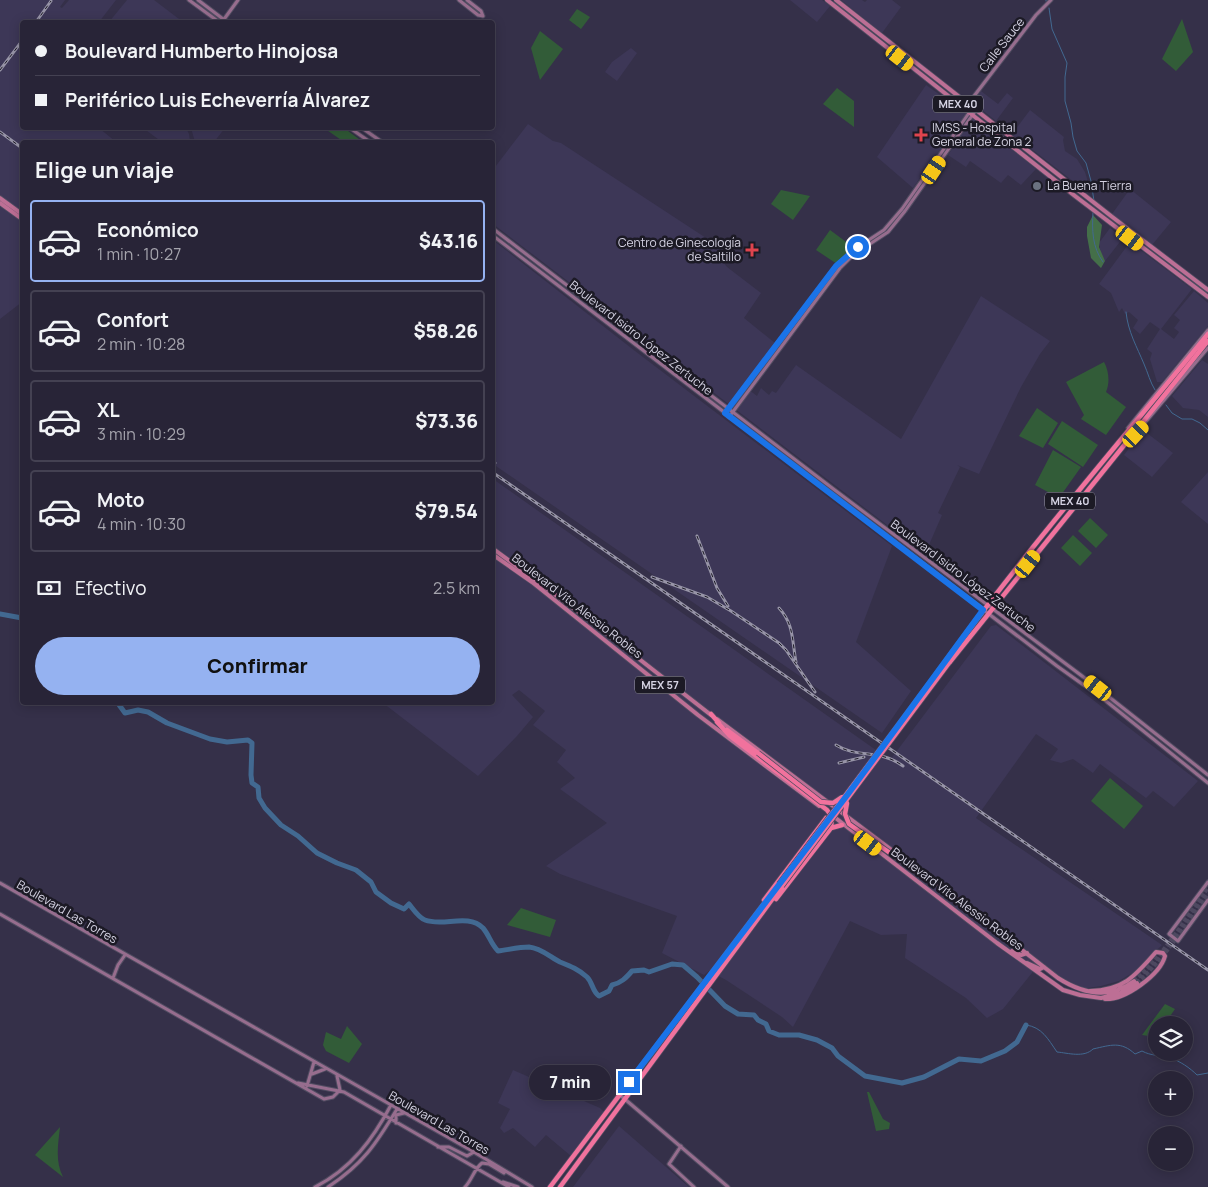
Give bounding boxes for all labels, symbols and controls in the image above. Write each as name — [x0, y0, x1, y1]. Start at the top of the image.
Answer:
street label: Calle Sauce — [975, 14, 1028, 76]
text: Boulevard Humberto Hinojosa — [65, 38, 338, 64]
car — [883, 43, 916, 73]
text: Periférico Luis Echeverría Álvarez — [65, 87, 370, 113]
road number: MEX 40 — [933, 96, 983, 112]
place label: IMSS - Hospital General de Zona 2 — [932, 119, 1032, 150]
marker: IMSS - Hospital General de Zona 2 — [914, 128, 928, 142]
car — [919, 153, 948, 187]
text: Elige un viaje — [35, 155, 174, 185]
place label: La Buena Tierra — [1047, 177, 1132, 194]
marker: La Buena Tierra — [1031, 180, 1043, 192]
text: Económico — [97, 217, 199, 243]
icon: car — [37, 219, 82, 264]
car — [1113, 223, 1146, 253]
text: $43.16 — [419, 228, 478, 254]
place label: Centro de Ginecología de Saltillo — [618, 234, 741, 265]
route start — [847, 236, 869, 258]
text: 1 min · 10:27 — [97, 243, 181, 265]
marker: Centro de Ginecología de Saltillo — [745, 243, 759, 257]
street label: Boulevard Isidro López Zertuche — [566, 276, 716, 399]
text: Confort — [97, 307, 169, 333]
icon: car — [37, 309, 82, 354]
text: $58.26 — [413, 318, 478, 344]
text: 2 min · 10:28 — [97, 333, 185, 355]
text: XL — [97, 397, 120, 423]
icon: car — [37, 399, 82, 444]
text: $73.36 — [415, 408, 478, 434]
car — [1120, 418, 1151, 450]
text: 3 min · 10:29 — [97, 423, 186, 445]
text: Moto — [97, 487, 144, 513]
icon: car — [37, 489, 82, 534]
road number: MEX 40 — [1045, 492, 1095, 510]
text: $79.54 — [415, 498, 478, 524]
text: 4 min · 10:30 — [97, 513, 186, 535]
street label: Boulevard Isidro López Zertuche — [887, 515, 1039, 636]
car — [1012, 548, 1043, 580]
street label: Boulevard Vito Alessio Robles — [508, 549, 646, 662]
icon: cash — [35, 574, 63, 602]
text: Efectivo — [75, 575, 146, 601]
text: 2.5 km — [433, 577, 480, 599]
button: Confirmar — [35, 637, 480, 695]
car — [1081, 673, 1114, 703]
road number: MEX 57 — [635, 676, 685, 694]
car — [851, 828, 884, 858]
street label: Boulevard Vito Alessio Robles — [888, 843, 1027, 954]
street label: Boulevard Las Torres — [14, 876, 121, 947]
map controls — [1148, 1016, 1193, 1171]
button: layers — [1148, 1016, 1193, 1061]
callout: 7 min — [529, 1064, 612, 1100]
text: 7 min — [549, 1071, 591, 1093]
route end — [618, 1071, 640, 1093]
button: + — [1148, 1071, 1193, 1116]
street label: Boulevard Las Torres — [386, 1087, 493, 1158]
button: − — [1148, 1126, 1193, 1171]

